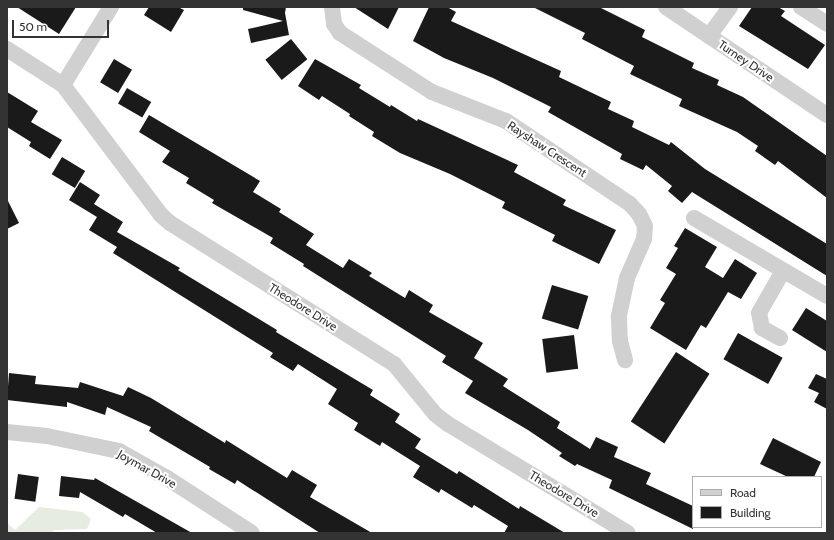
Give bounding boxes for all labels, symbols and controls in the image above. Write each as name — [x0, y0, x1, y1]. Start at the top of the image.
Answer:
scale bar — [14, 12, 111, 38]
text: 50 m — [19, 19, 47, 34]
street label: Turney Drive — [715, 37, 777, 85]
street label: Rayshaw Crescent — [505, 118, 589, 180]
street label: Theodore Drive — [266, 280, 340, 334]
street label: Joymar Drive — [115, 447, 179, 491]
street label: Theodore Drive — [527, 468, 601, 520]
legend — [692, 476, 822, 528]
text: Road — [730, 485, 756, 500]
text: Building — [730, 505, 771, 520]

